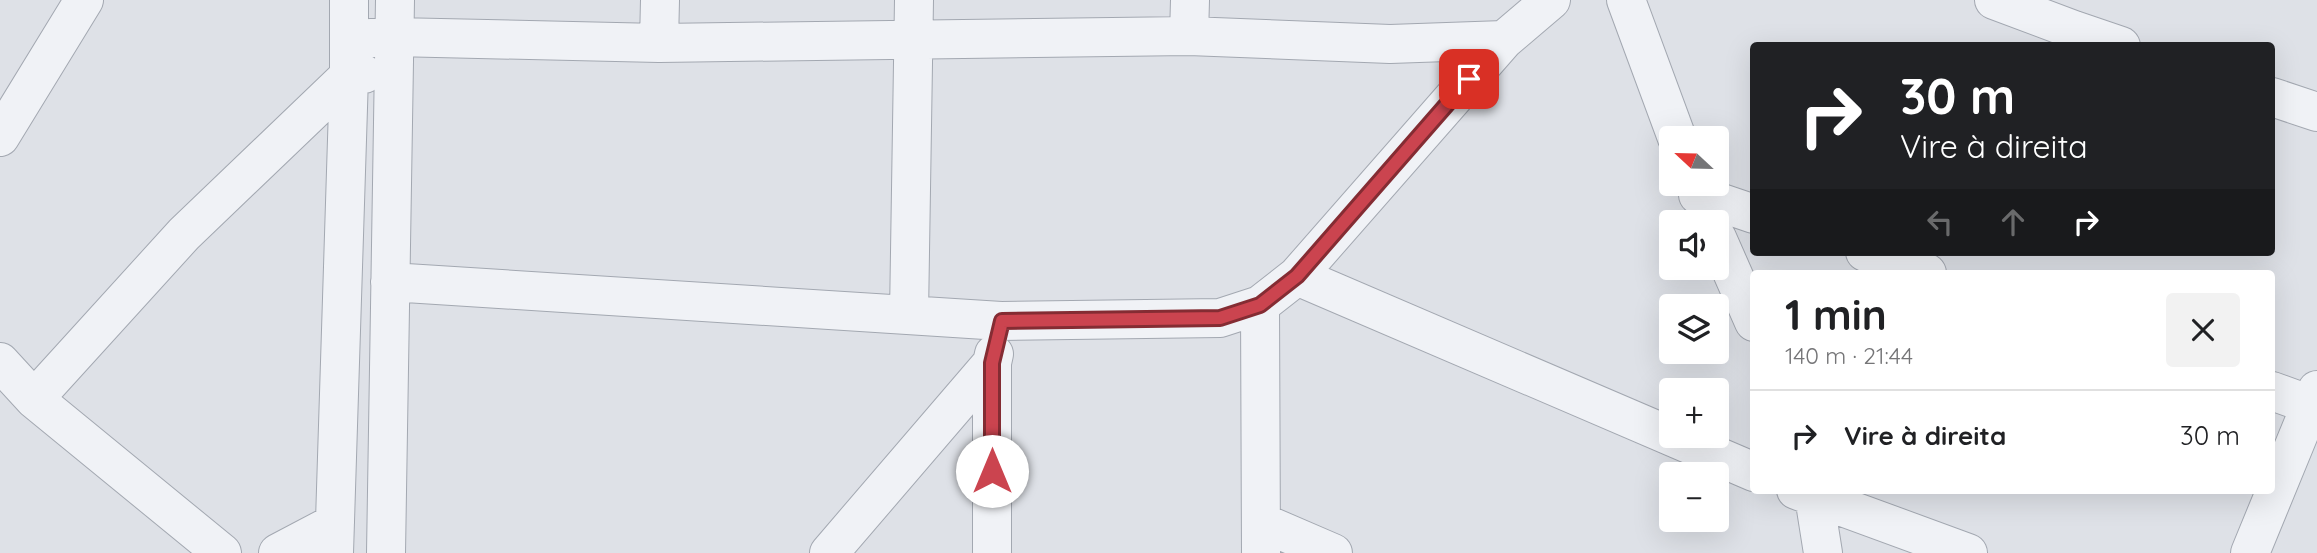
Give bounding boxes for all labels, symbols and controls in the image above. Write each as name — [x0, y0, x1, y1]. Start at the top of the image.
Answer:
pin — [1439, 49, 1499, 109]
icon: arrive — [1450, 60, 1488, 98]
text: 30 m — [1900, 65, 2015, 126]
icon: right — [1785, 70, 1876, 161]
north arrow — [1659, 126, 1729, 196]
map controls — [1659, 126, 1729, 532]
text: Vire à direita — [1900, 126, 2088, 166]
icon: left — [1921, 203, 1959, 241]
icon: ahead — [1994, 203, 2032, 241]
icon: right — [2067, 203, 2105, 241]
button: sound — [1659, 210, 1729, 280]
text: 1 min — [1785, 288, 1887, 341]
button: close — [2166, 293, 2240, 367]
button: layers — [1659, 294, 1729, 364]
text: 140 m · 21:44 — [1785, 341, 1913, 370]
button: + — [1659, 378, 1729, 448]
icon: right — [1785, 417, 1823, 455]
text: Vire à direita — [1844, 419, 2006, 452]
text: 30 m — [2180, 419, 2240, 452]
position arrow — [955, 434, 1029, 508]
button: − — [1659, 462, 1729, 532]

